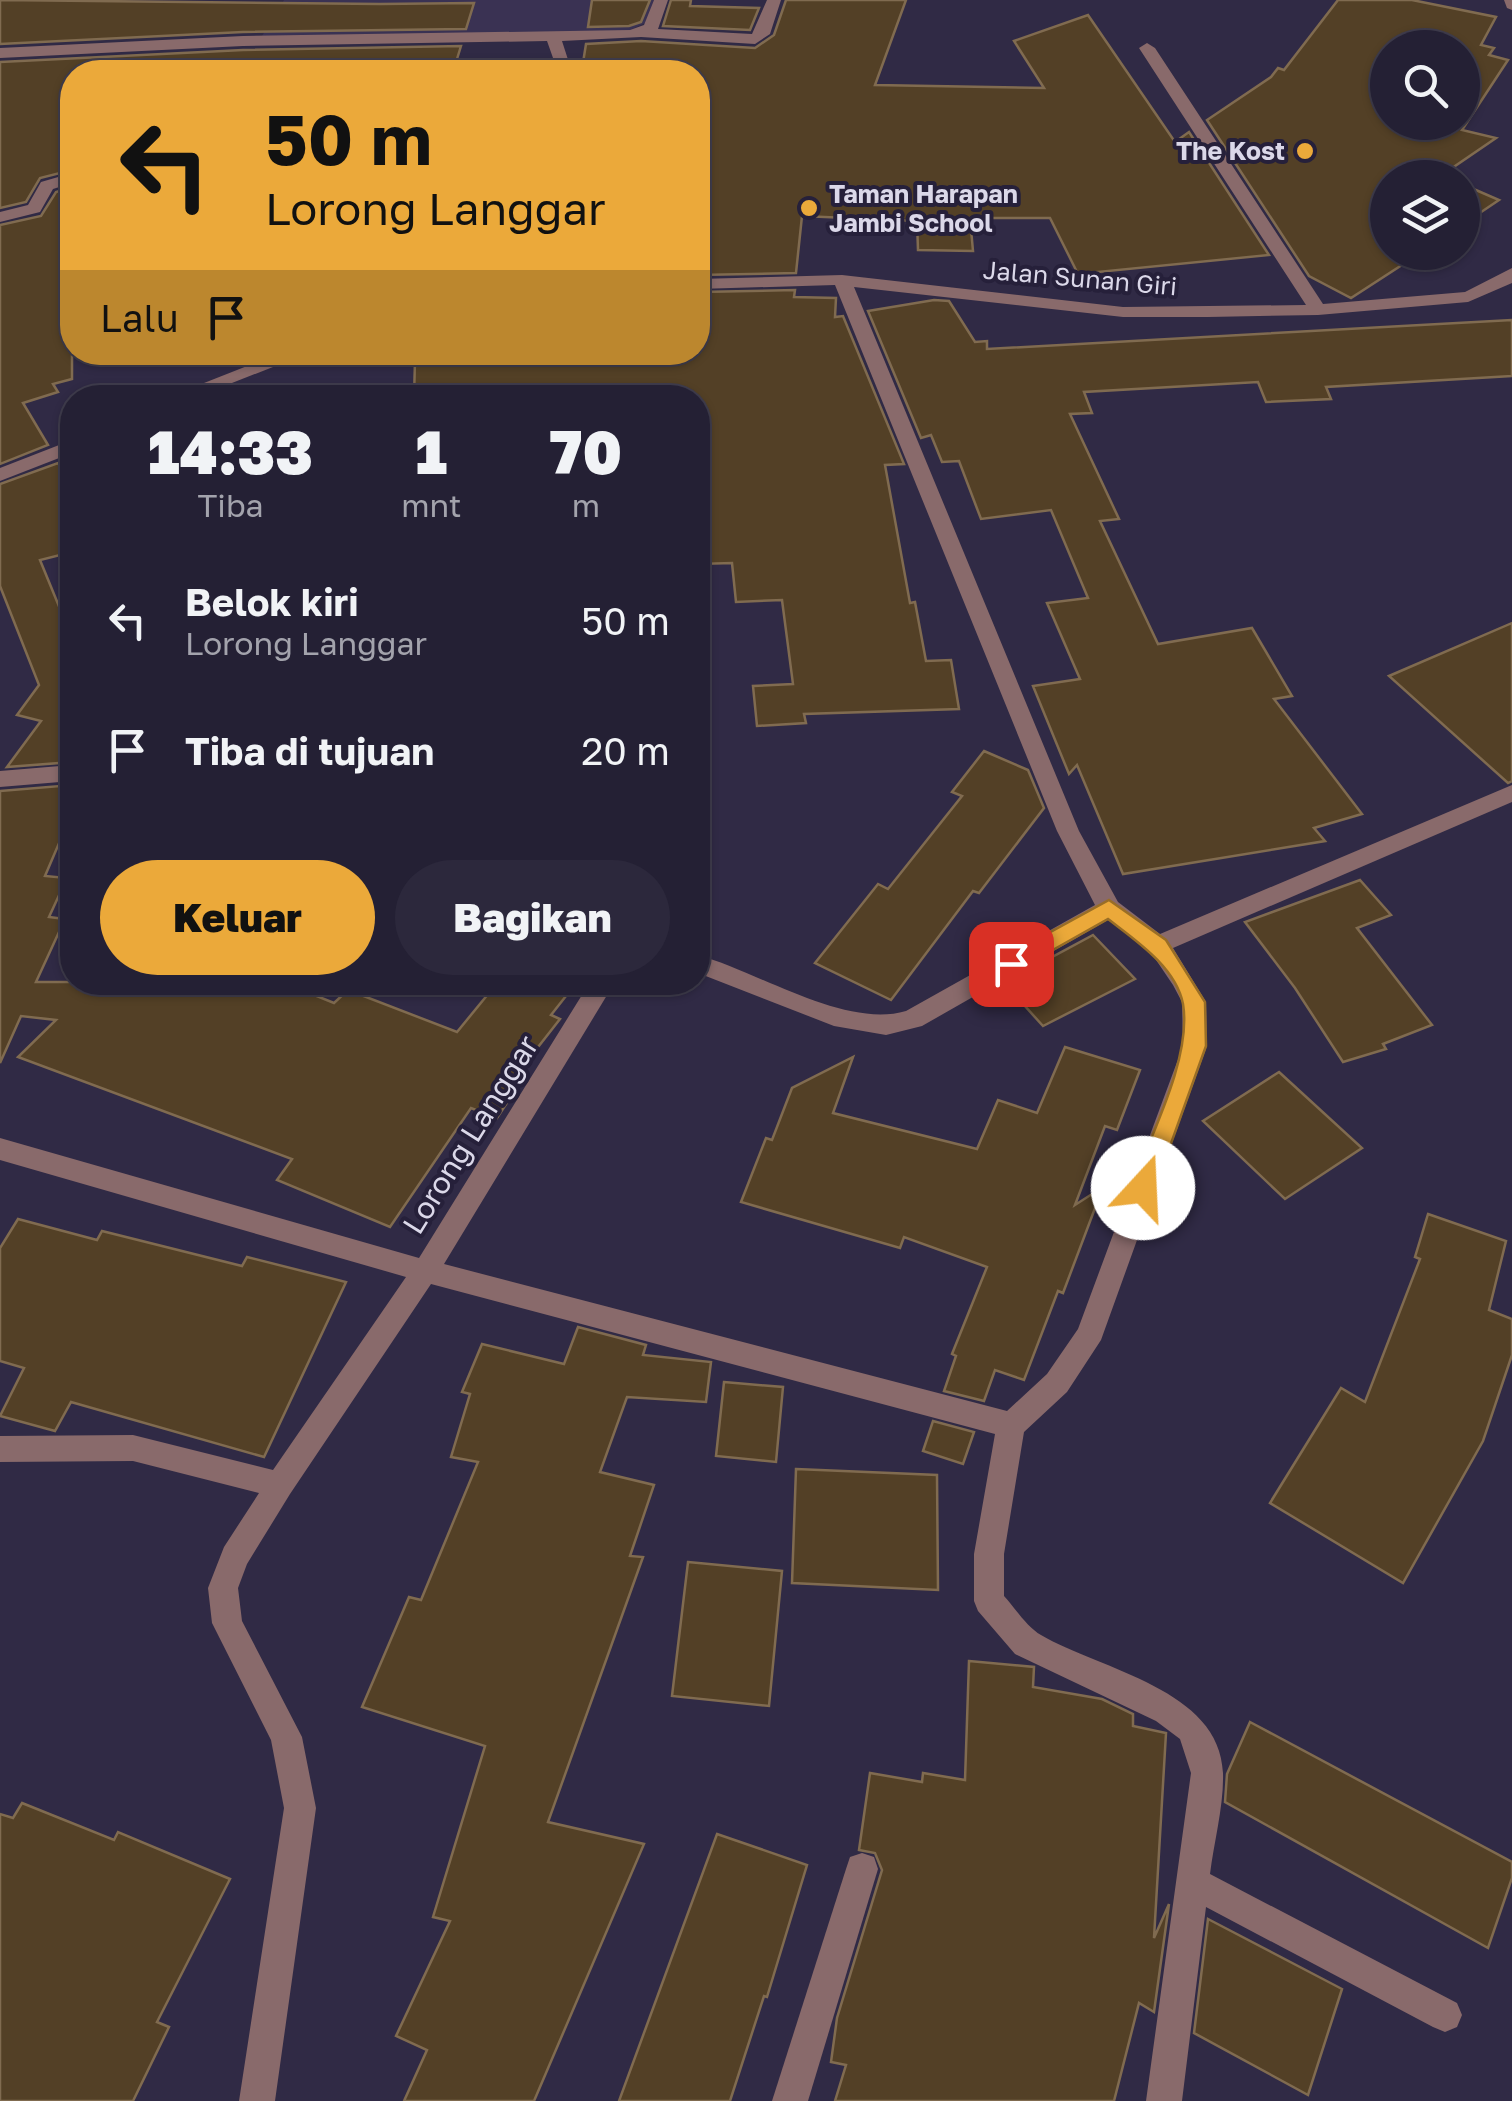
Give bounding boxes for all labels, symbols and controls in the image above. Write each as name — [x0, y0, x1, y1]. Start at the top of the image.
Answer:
map controls — [1370, 30, 1480, 270]
button: search — [1370, 30, 1480, 140]
text: 50 m — [265, 96, 432, 180]
icon: left — [100, 100, 230, 230]
place label: The Kost — [1176, 135, 1285, 166]
marker: The Kost — [1294, 140, 1316, 162]
button: layers — [1370, 160, 1480, 270]
place label: Taman Harapan Jambi School — [829, 178, 1018, 238]
text: Lorong Langgar — [265, 181, 605, 235]
marker: Taman Harapan Jambi School — [798, 197, 820, 219]
street label: Jalan Sunan Giri — [982, 254, 1178, 301]
icon: arrive — [199, 290, 254, 345]
text: Lalu — [100, 295, 179, 340]
text: 14:33 — [148, 415, 313, 487]
text: 1 — [416, 415, 447, 487]
text: 70 — [550, 415, 622, 487]
text: Tiba — [197, 486, 264, 524]
text: mnt — [401, 486, 462, 524]
text: m — [572, 486, 600, 524]
text: Belok kiri — [185, 579, 359, 624]
icon: left — [100, 593, 155, 648]
text: 50 m — [581, 598, 670, 643]
text: Lorong Langgar — [185, 624, 427, 662]
icon: arrive — [100, 723, 155, 778]
text: Tiba di tujuan — [185, 728, 434, 773]
text: 20 m — [581, 728, 670, 773]
button: Keluar — [100, 860, 375, 975]
button: Bagikan — [395, 860, 670, 975]
pin — [969, 922, 1054, 1007]
icon: arrive — [984, 937, 1039, 992]
street label: Lorong Langgar — [395, 1028, 546, 1240]
position arrow — [1091, 1136, 1195, 1240]

